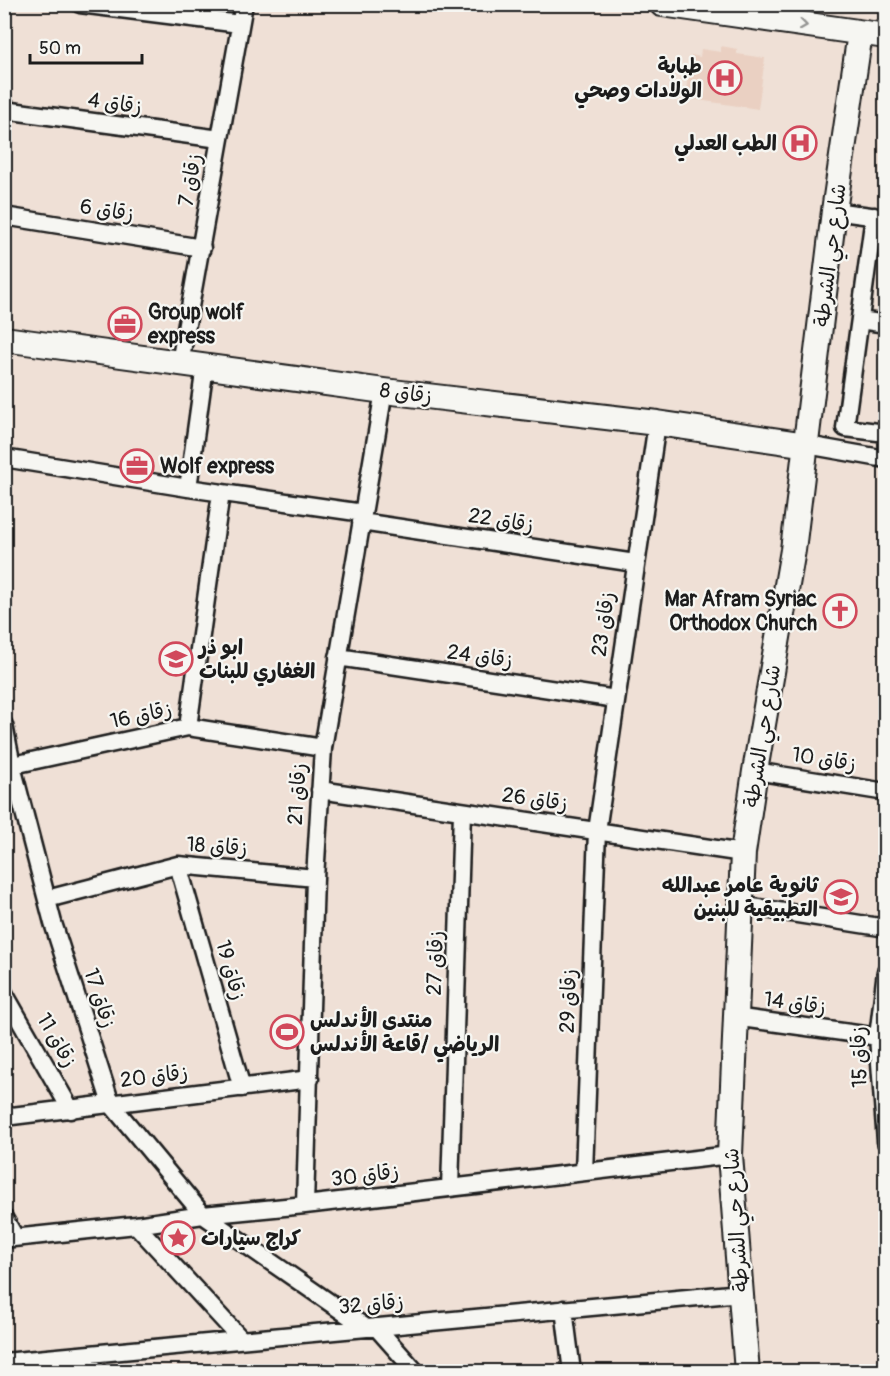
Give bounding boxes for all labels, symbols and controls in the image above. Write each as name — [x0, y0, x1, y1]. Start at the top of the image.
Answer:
one-way arrow — [799, 18, 808, 30]
scale bar — [30, 27, 142, 65]
text: 50 m — [39, 37, 81, 60]
place label: طبابة الولادات وصحي — [574, 53, 702, 109]
hospital icon: طبابة الولادات وصحي — [707, 60, 743, 96]
street label: زقاق 4 — [86, 86, 144, 121]
hospital icon: الطب العدلي — [782, 125, 818, 161]
place label: الطب العدلي — [674, 130, 777, 162]
street label: زقاق 7 — [173, 152, 208, 209]
street label: شارع حي الشرطة — [808, 182, 858, 329]
street label: زقاق 6 — [78, 193, 136, 228]
place label: Group wolf express — [147, 299, 245, 350]
office icon: Group wolf express — [107, 306, 143, 342]
street label: زقاق 8 — [378, 377, 434, 410]
office icon: Wolf express — [119, 448, 155, 484]
place label: Wolf express — [160, 453, 275, 480]
street label: زقاق 22 — [466, 502, 535, 539]
place label: Mar Afram Syriac Orthodox Church — [665, 586, 817, 637]
street label: زقاق 23 — [586, 590, 621, 658]
church icon: Mar Afram Syriac Orthodox Church — [822, 593, 858, 629]
place label: ابو ذر الغفاري للبنات — [197, 634, 315, 687]
street label: زقاق 24 — [445, 639, 515, 674]
school or university icon: ابو ذر الغفاري للبنات — [158, 641, 194, 677]
street label: شارع حي الشرطة — [738, 663, 792, 810]
street label: زقاق 16 — [108, 696, 175, 735]
street label: زقاق 10 — [790, 741, 858, 778]
street label: زقاق 21 — [282, 762, 313, 826]
street label: زقاق 26 — [500, 782, 570, 817]
street label: زقاق 18 — [186, 831, 248, 862]
place label: ثانوية عامر عبدالله التطبيقية للبنين — [662, 872, 820, 923]
school or university icon: ثانوية عامر عبدالله التطبيقية للبنين — [823, 879, 859, 915]
street label: زقاق 27 — [421, 930, 450, 996]
street label: زقاق 19 — [209, 937, 252, 1003]
street label: زقاق 17 — [77, 965, 122, 1032]
street label: زقاق 29 — [554, 968, 583, 1034]
street label: زقاق 14 — [762, 986, 828, 1021]
place label: منتدى الأندلس الرياضي /قاعة الأندلس — [310, 1006, 499, 1063]
street label: زقاق 11 — [30, 1008, 83, 1072]
sports icon: منتدى الأندلس الرياضي /قاعة الأندلس — [269, 1014, 305, 1050]
street label: زقاق 15 — [845, 1026, 874, 1088]
street label: زقاق 20 — [119, 1059, 190, 1094]
street label: شارع حي الشرطة — [718, 1147, 760, 1293]
street label: زقاق 30 — [330, 1158, 401, 1193]
place icon: كراج سيارات — [160, 1220, 196, 1256]
place label: كراج سيارات — [201, 1225, 302, 1252]
street label: زقاق 32 — [337, 1288, 405, 1321]

